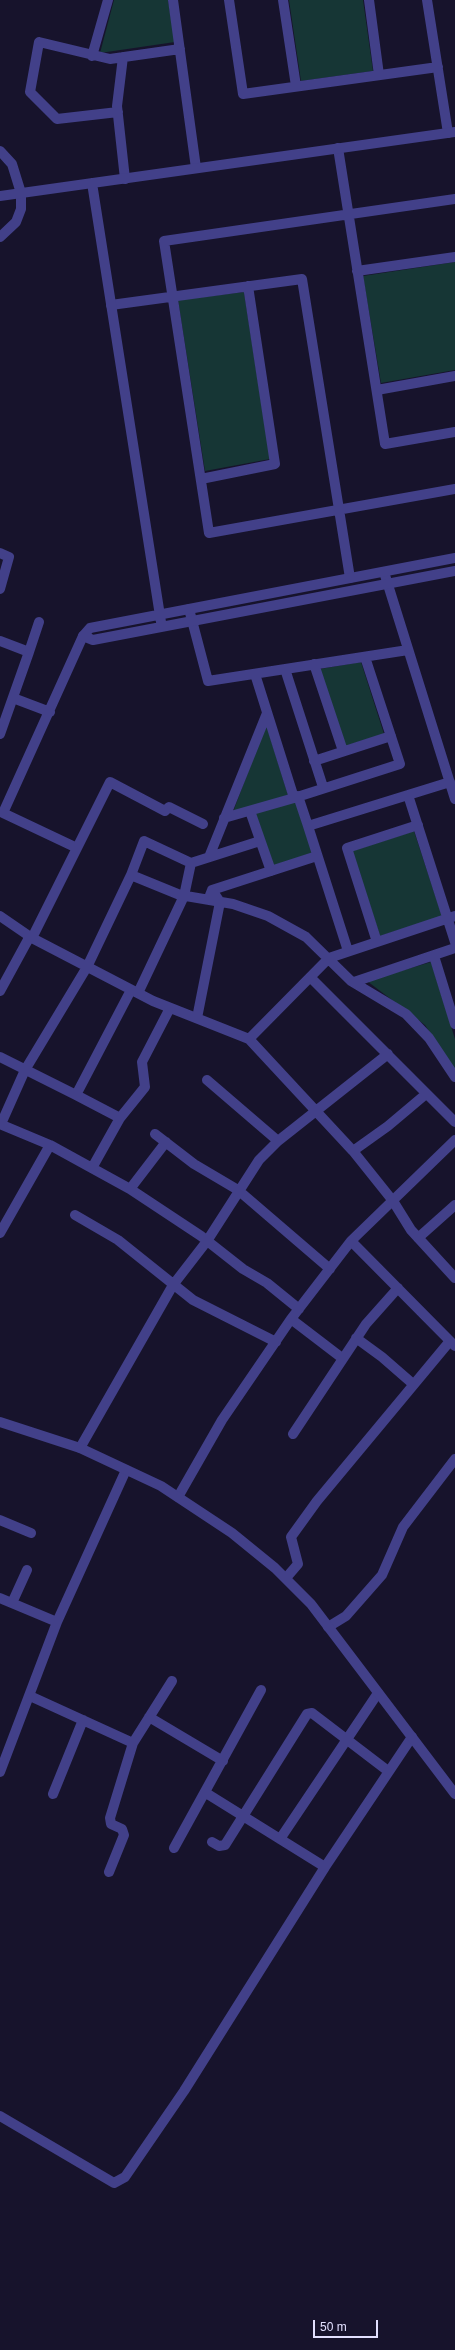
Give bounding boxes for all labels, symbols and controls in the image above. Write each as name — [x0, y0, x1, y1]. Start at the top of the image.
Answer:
scale bar — [315, 2312, 380, 2338]
text: 50 m — [320, 2320, 347, 2334]

